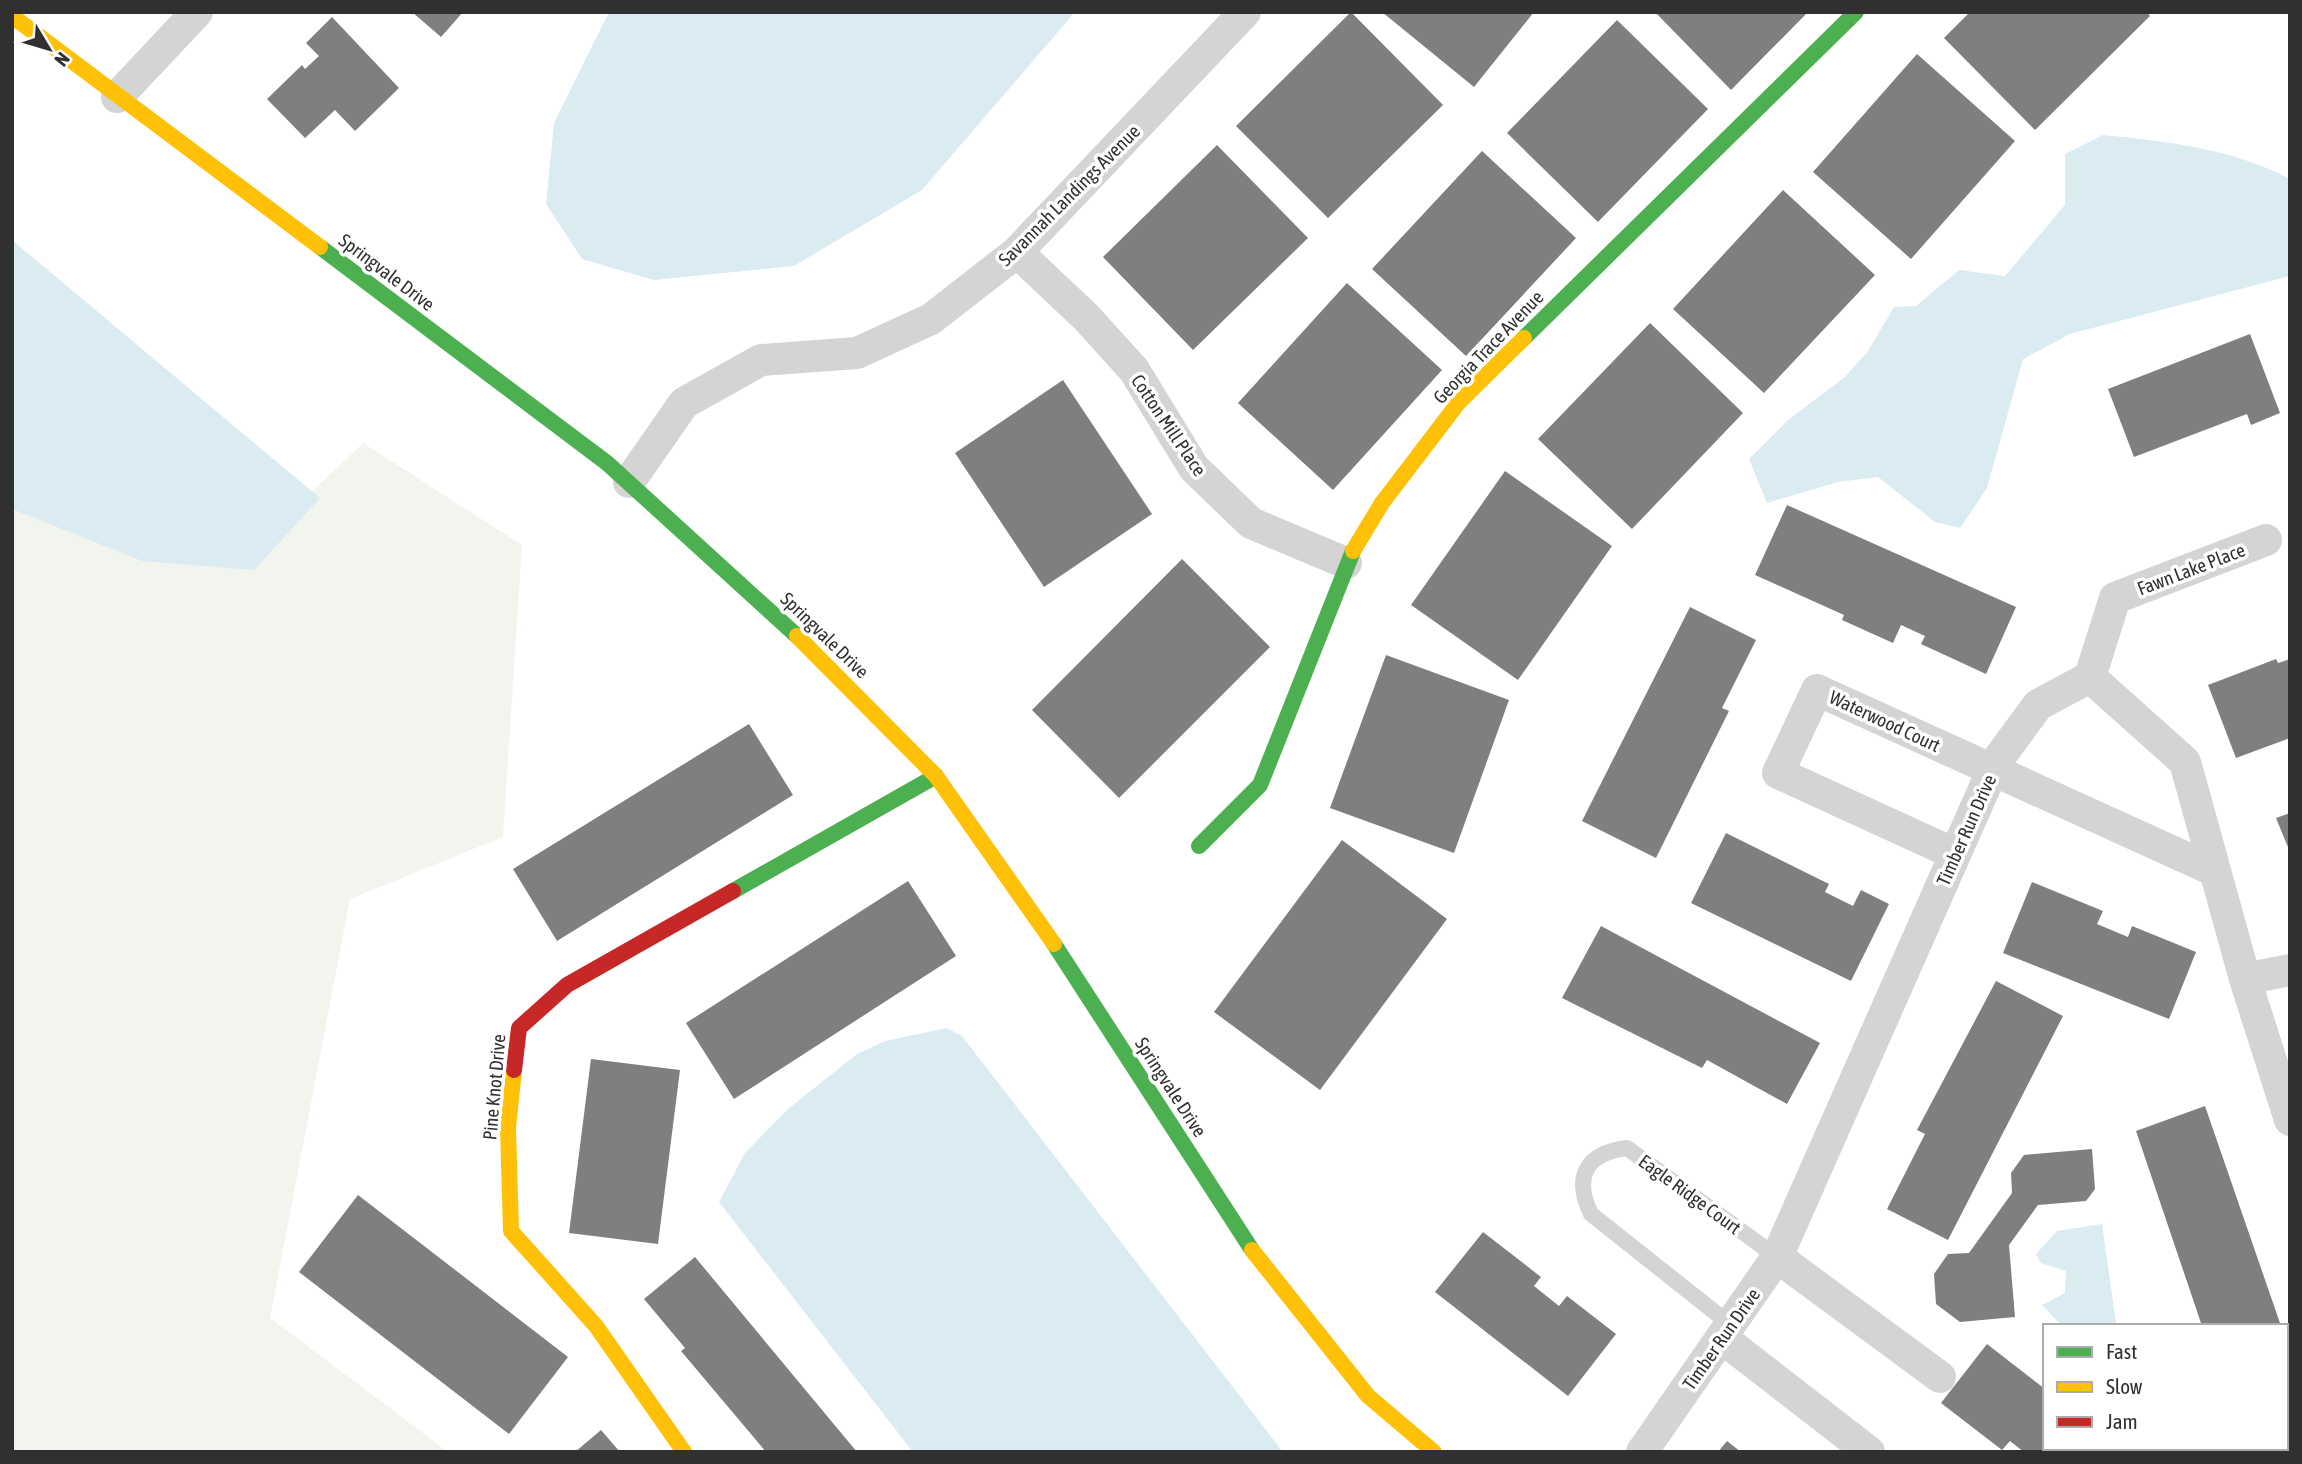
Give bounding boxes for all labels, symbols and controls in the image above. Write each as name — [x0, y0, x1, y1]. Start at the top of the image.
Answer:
north arrow — [14, 14, 84, 84]
text: N — [50, 48, 75, 71]
street label: Savannah Landings Avenue — [994, 120, 1144, 270]
street label: Springvale Drive — [335, 229, 439, 315]
street label: Georgia Trace Avenue — [1428, 286, 1548, 408]
street label: Cotton Mill Place — [1127, 370, 1211, 480]
street label: Fawn Lake Place — [2134, 538, 2248, 600]
street label: Springvale Drive — [776, 588, 874, 682]
street label: Waterwood Court — [1826, 686, 1944, 756]
street label: Timber Run Drive — [1932, 771, 2000, 889]
street label: Pine Knot Drive — [478, 1033, 510, 1141]
street label: Springvale Drive — [1131, 1033, 1211, 1141]
street label: Eagle Ridge Court — [1635, 1150, 1745, 1238]
street label: Timber Run Drive — [1678, 1284, 1764, 1394]
legend — [2043, 1324, 2288, 1450]
text: Fast — [2106, 1339, 2137, 1363]
text: Slow — [2106, 1374, 2143, 1398]
text: Jam — [2106, 1409, 2138, 1433]

